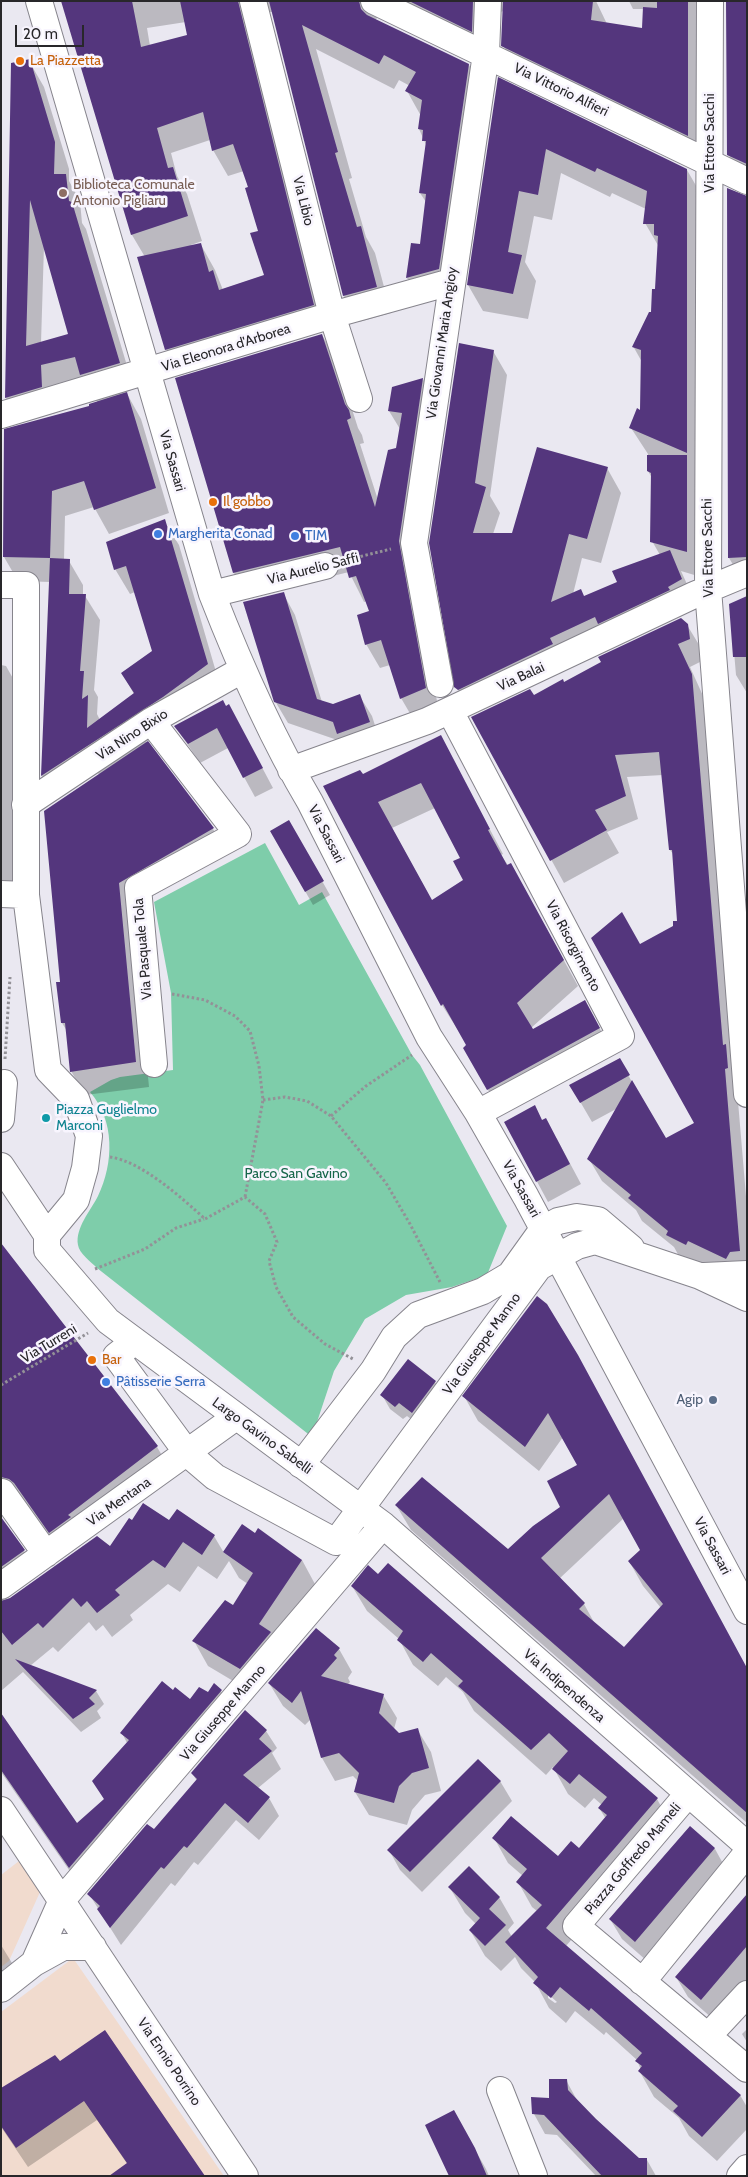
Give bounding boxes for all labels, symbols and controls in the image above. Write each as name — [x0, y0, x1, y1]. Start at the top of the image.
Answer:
scale bar — [18, 15, 86, 47]
text: 20 m — [23, 25, 58, 43]
place label: La Piazzetta — [30, 53, 101, 69]
marker: La Piazzetta — [14, 55, 26, 67]
street label: Via Vittorio Alfieri — [511, 60, 611, 120]
street label: Via Ettore Sacchi — [702, 93, 718, 193]
street label: Via Libio — [289, 175, 317, 227]
place label: Biblioteca Comunale Antonio Pigliaru — [73, 177, 195, 210]
marker: Biblioteca Comunale Antonio Pigliaru — [57, 187, 69, 199]
street label: Via Giovanni Maria Angioy — [423, 266, 461, 420]
street label: Via Eleonora d'Arborea — [160, 320, 292, 376]
street label: Via Sassari — [155, 429, 189, 493]
place label: Il gobbo — [223, 494, 271, 510]
marker: Il gobbo — [207, 496, 219, 508]
street label: Via Ettore Sacchi — [699, 498, 717, 598]
place label: Margherita Conad — [168, 526, 272, 542]
marker: Margherita Conad — [152, 528, 164, 540]
place label: TIM — [305, 528, 327, 544]
marker: TIM — [289, 530, 301, 542]
street label: Via Aurelio Saffi — [266, 550, 360, 588]
street label: Via Balai — [495, 659, 547, 695]
street label: Via Nino Bixio — [93, 706, 171, 764]
street label: Via Sassari — [304, 802, 348, 866]
street label: Via Pasquale Tola — [130, 898, 156, 1000]
street label: Via Risorgimento — [542, 898, 604, 994]
place label: Piazza Guglielmo Marconi — [56, 1102, 157, 1134]
marker: Piazza Guglielmo Marconi — [40, 1112, 52, 1124]
street label: Via Sassari — [498, 1158, 544, 1220]
park label: Parco San Gavino — [244, 1166, 348, 1182]
street label: Via Giuseppe Manno — [439, 1290, 525, 1398]
street label: Via Turreni — [18, 1321, 80, 1367]
place label: Bar — [102, 1352, 122, 1368]
marker: Bar — [86, 1354, 98, 1366]
place label: Pâtisserie Serra — [116, 1374, 205, 1390]
marker: Pâtisserie Serra — [100, 1376, 112, 1388]
place label: Agip — [676, 1392, 703, 1408]
street label: Largo Gavino Sabelli — [209, 1394, 315, 1478]
marker: Agip — [707, 1394, 719, 1406]
street label: Via Mentana — [84, 1474, 154, 1530]
street label: Via Sassari — [690, 1514, 734, 1578]
street label: Via Indipendenza — [520, 1646, 608, 1726]
street label: Via Giuseppe Manno — [177, 1662, 269, 1764]
street label: Piazza Goffredo Mameli — [581, 1800, 685, 1918]
street label: Via Ennio Porrino — [134, 2015, 204, 2109]

